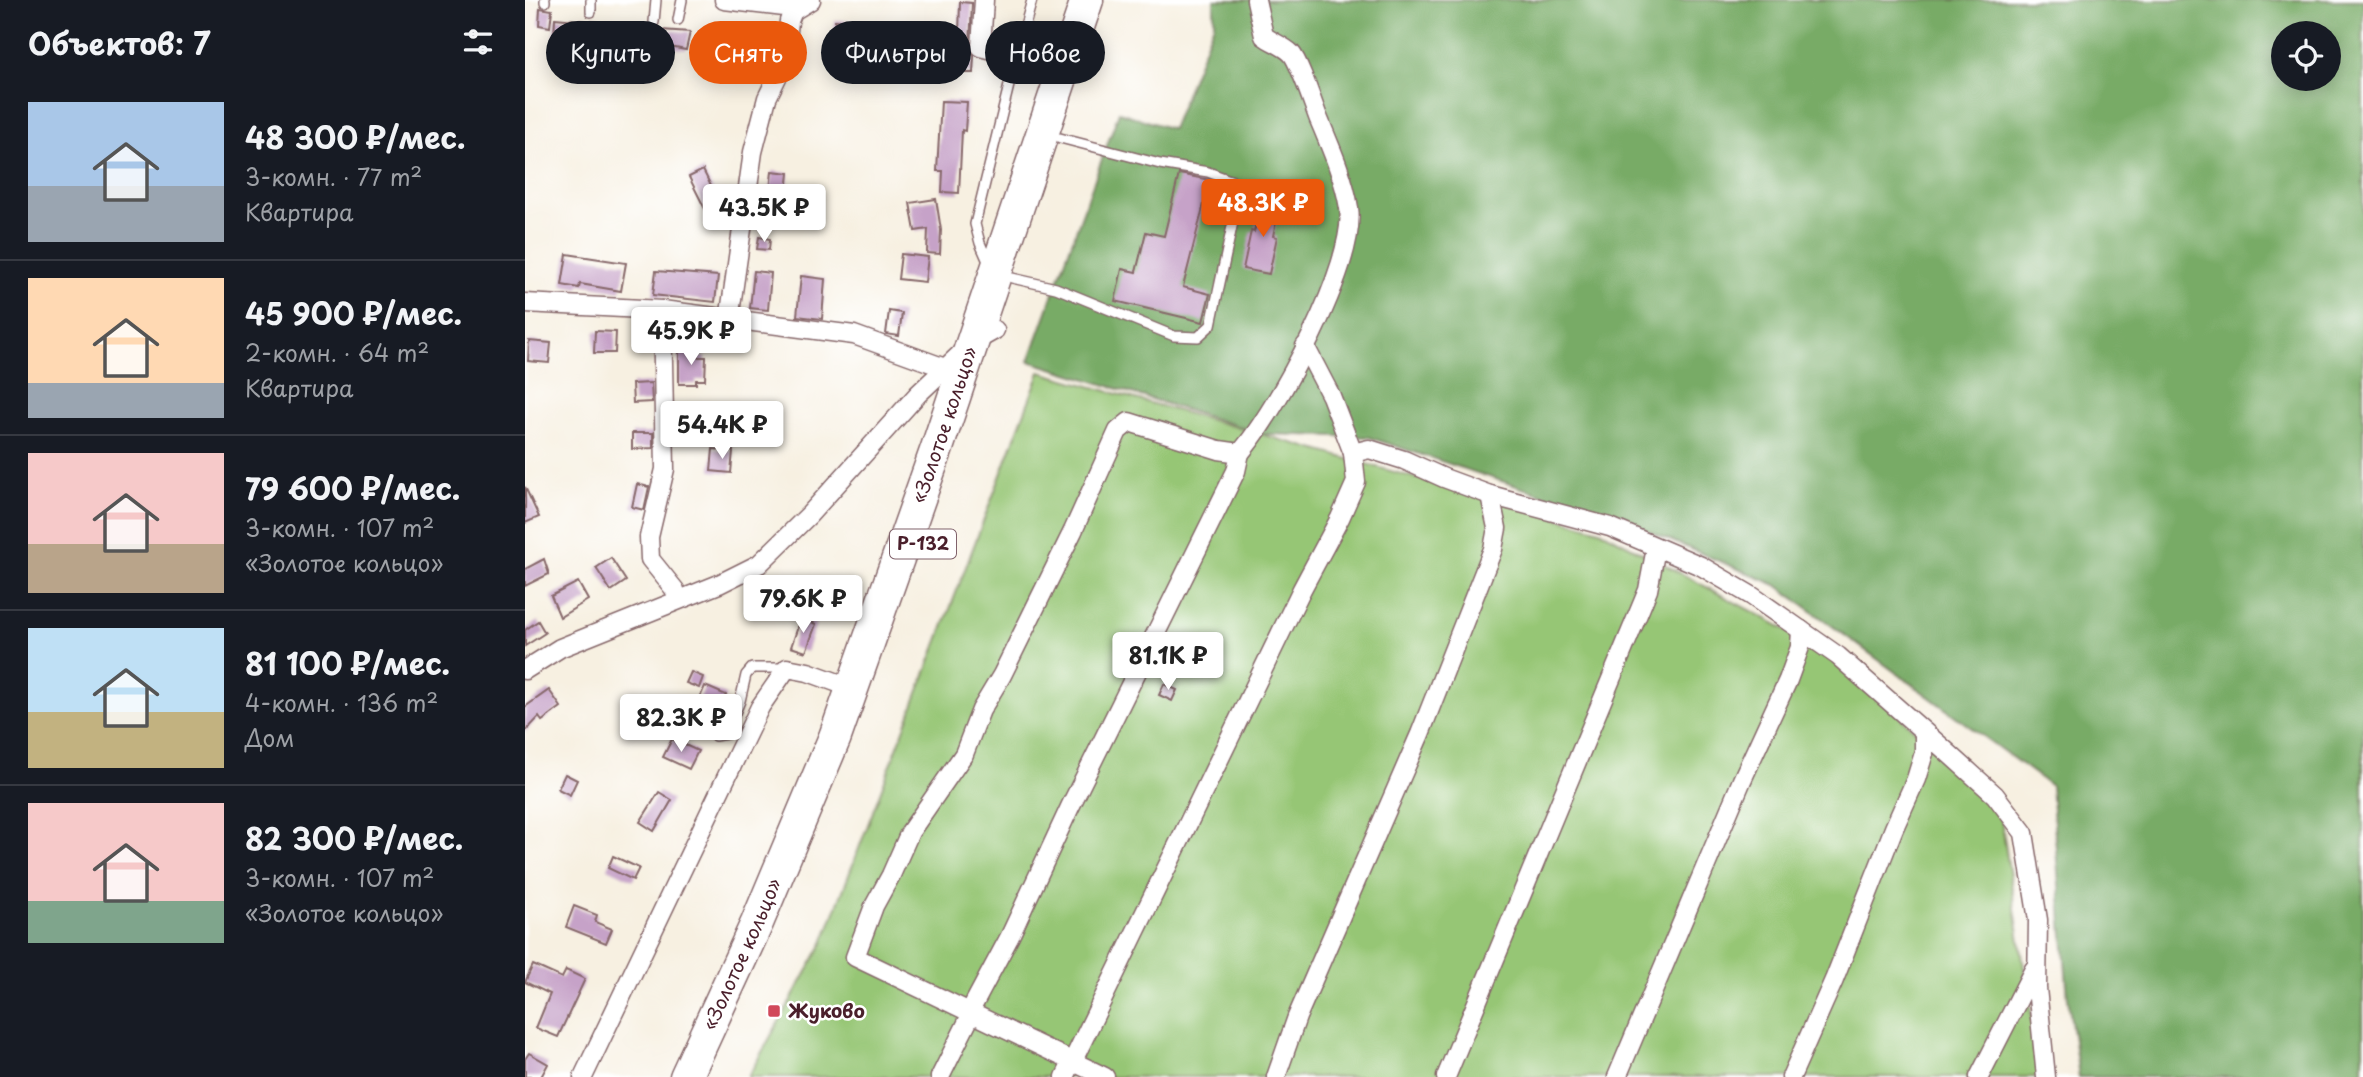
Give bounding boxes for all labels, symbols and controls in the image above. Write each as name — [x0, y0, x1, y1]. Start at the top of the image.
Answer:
text: Объектов: 7 — [28, 20, 211, 65]
chip: Купить — [546, 21, 675, 84]
chip: Снять — [689, 21, 807, 84]
chip: Фильтры — [821, 21, 971, 84]
chip: Новое — [985, 21, 1105, 84]
map controls — [2271, 21, 2341, 91]
button: locate — [2271, 21, 2341, 91]
icon: filters — [459, 23, 497, 61]
text: 48 300 ₽/мес. — [245, 114, 465, 159]
icon: home — [84, 130, 168, 214]
text: 3-комн. · 77 m² — [245, 159, 422, 194]
pin: 48.3K ₽ — [1198, 180, 1328, 239]
pin: 43.5K ₽ — [699, 184, 829, 244]
text: 48.3K ₽ — [1217, 184, 1309, 219]
text: 43.5K ₽ — [719, 189, 809, 224]
text: Квартира — [245, 194, 353, 229]
text: 45 900 ₽/мес. — [245, 290, 462, 335]
icon: home — [84, 306, 168, 390]
pin: 45.9K ₽ — [626, 308, 756, 367]
text: 45.9K ₽ — [647, 312, 735, 347]
text: 2-комн. · 64 m² — [245, 335, 429, 370]
street label: «Золотое кольцо» — [904, 342, 983, 507]
text: Квартира — [245, 370, 353, 405]
pin: 54.4K ₽ — [657, 402, 787, 461]
text: 54.4K ₽ — [676, 406, 768, 441]
text: 79 600 ₽/мес. — [245, 465, 460, 510]
icon: home — [84, 481, 168, 565]
text: 3-комн. · 107 m² — [245, 510, 434, 545]
road number: Р-132 — [890, 530, 956, 558]
text: «Золотое кольцо» — [245, 545, 443, 580]
pin: 79.6K ₽ — [738, 576, 868, 635]
text: 79.6K ₽ — [759, 580, 847, 615]
pin: 81.1K ₽ — [1103, 632, 1233, 692]
text: 81.1K ₽ — [1128, 637, 1208, 672]
text: 81 100 ₽/мес. — [245, 640, 450, 685]
icon: home — [84, 656, 168, 740]
text: 4-комн. · 136 m² — [245, 685, 438, 720]
pin: 82.3K ₽ — [616, 694, 746, 754]
text: 82.3K ₽ — [636, 699, 726, 734]
text: Дом — [245, 720, 294, 755]
text: 82 300 ₽/мес. — [245, 815, 463, 860]
icon: home — [84, 831, 168, 915]
text: 3-комн. · 107 m² — [245, 860, 434, 895]
street label: «Золотое кольцо» — [695, 873, 787, 1034]
text: «Золотое кольцо» — [245, 895, 443, 930]
place label: Жуково — [788, 996, 865, 1024]
marker: Жуково — [766, 1003, 782, 1019]

